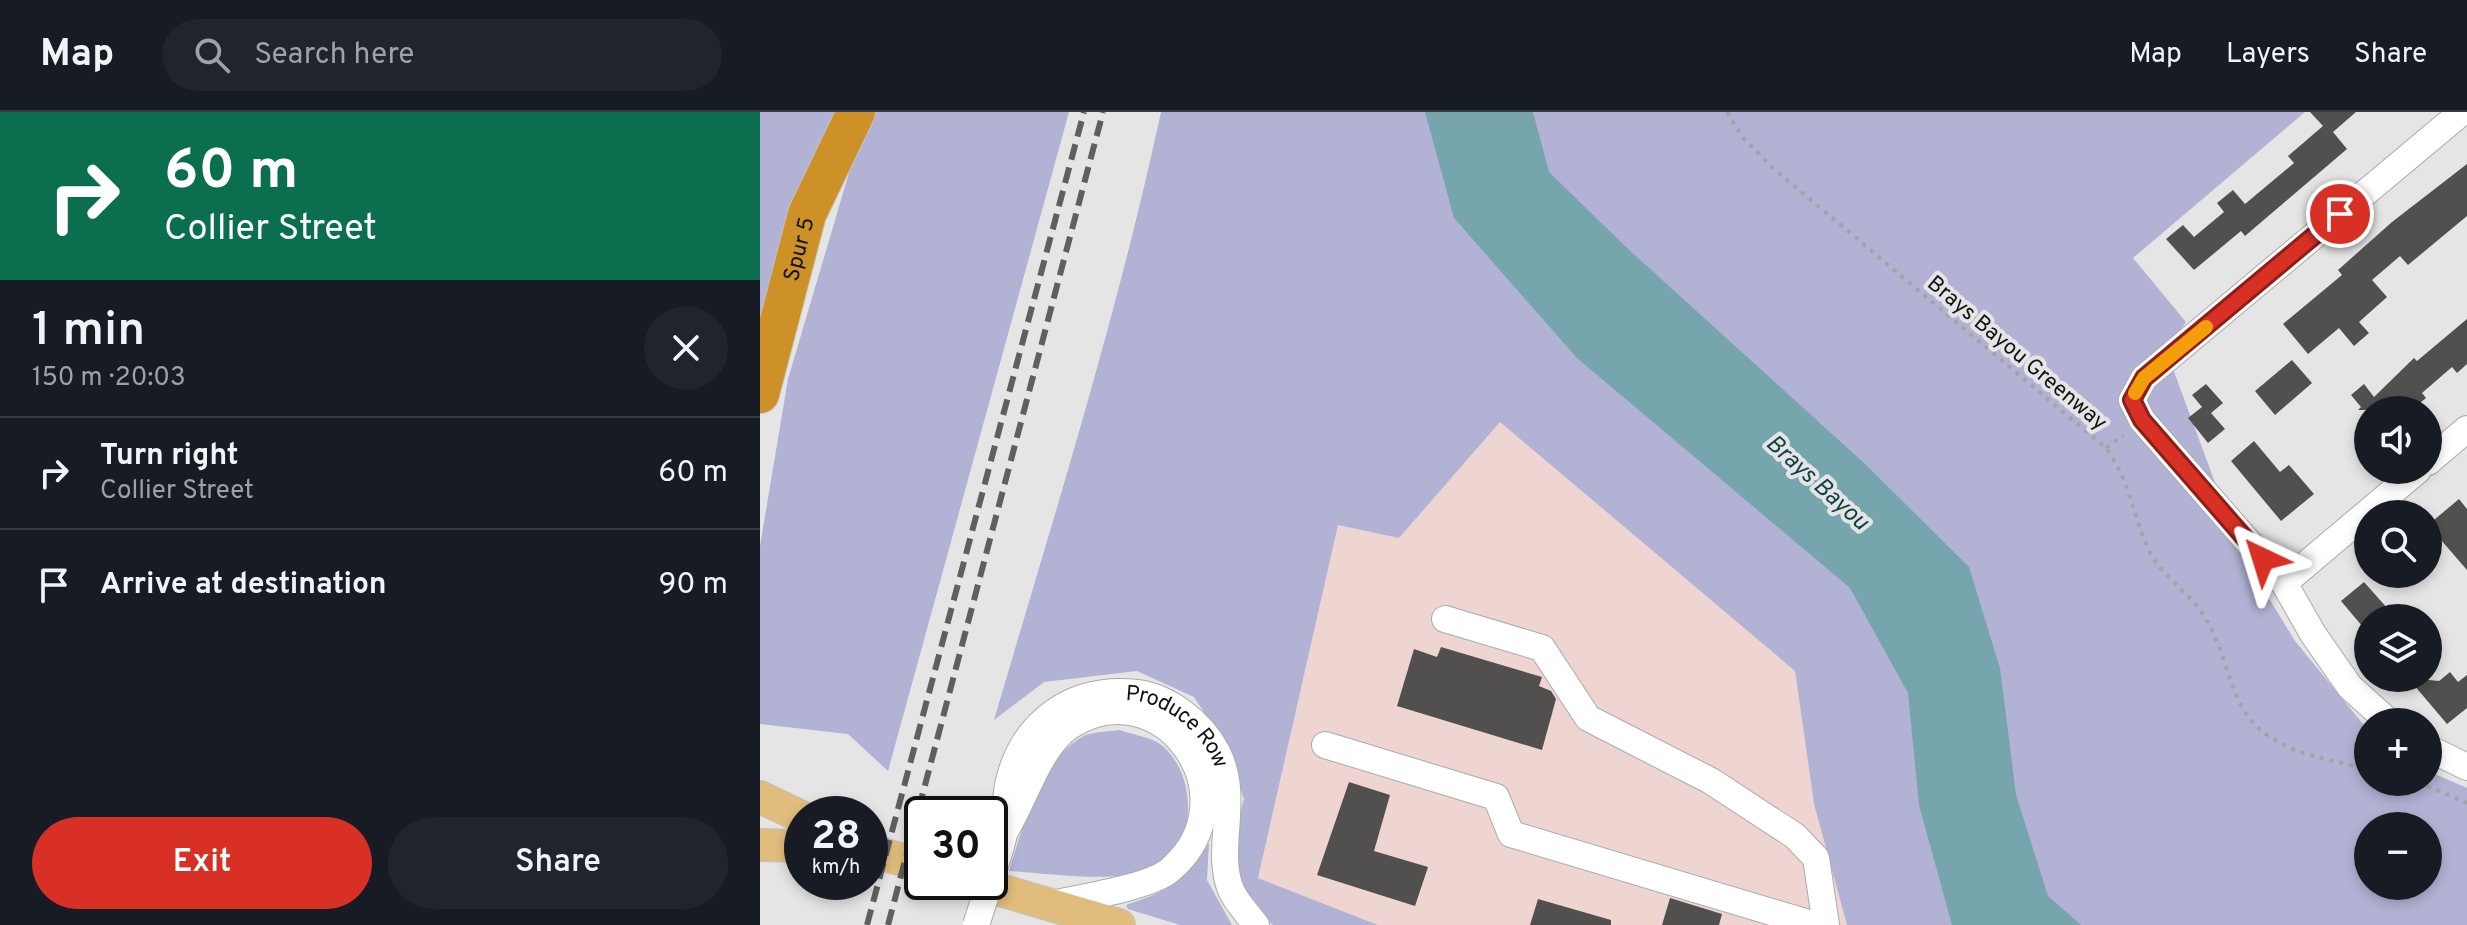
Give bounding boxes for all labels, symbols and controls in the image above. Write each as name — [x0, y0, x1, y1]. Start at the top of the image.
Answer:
search box — [162, 19, 722, 91]
text: Map — [40, 31, 114, 80]
icon: search — [190, 33, 234, 77]
text: Search here — [254, 37, 414, 74]
text: Map — [2129, 37, 2182, 73]
text: Layers — [2226, 37, 2310, 73]
text: Share — [2354, 37, 2427, 73]
text: 60 m — [164, 138, 298, 208]
icon: right — [32, 144, 136, 248]
pin — [2306, 180, 2374, 248]
icon: arrive — [2318, 192, 2362, 236]
text: Collier Street — [164, 207, 377, 253]
street label: Spur 5 — [779, 214, 822, 285]
street label: Brays Bayou Greenway — [1921, 271, 2112, 437]
text: 1 min — [32, 302, 145, 362]
button: close — [644, 306, 728, 390]
text: 150 m · 20:03 — [32, 362, 186, 395]
map controls — [2354, 396, 2442, 900]
button: sound — [2354, 396, 2442, 484]
water label: Brays Bayou — [1759, 429, 1875, 538]
text: Turn right — [100, 438, 238, 475]
icon: right — [32, 451, 76, 495]
text: 60 m — [658, 455, 728, 492]
text: Collier Street — [100, 475, 254, 508]
button: search — [2354, 500, 2442, 588]
position arrow — [2221, 517, 2305, 601]
icon: arrive — [32, 563, 76, 607]
text: Arrive at destination — [100, 567, 386, 604]
text: 90 m — [659, 567, 728, 604]
button: layers — [2354, 604, 2442, 692]
street label: Produce Row — [1125, 681, 1233, 772]
button: + — [2354, 708, 2442, 796]
speed limit sign: 30 — [904, 796, 1008, 900]
button: − — [2354, 812, 2442, 900]
text: 28 — [811, 813, 861, 863]
button: Exit — [32, 817, 372, 909]
button: Share — [388, 817, 728, 909]
text: km/h — [812, 855, 860, 881]

